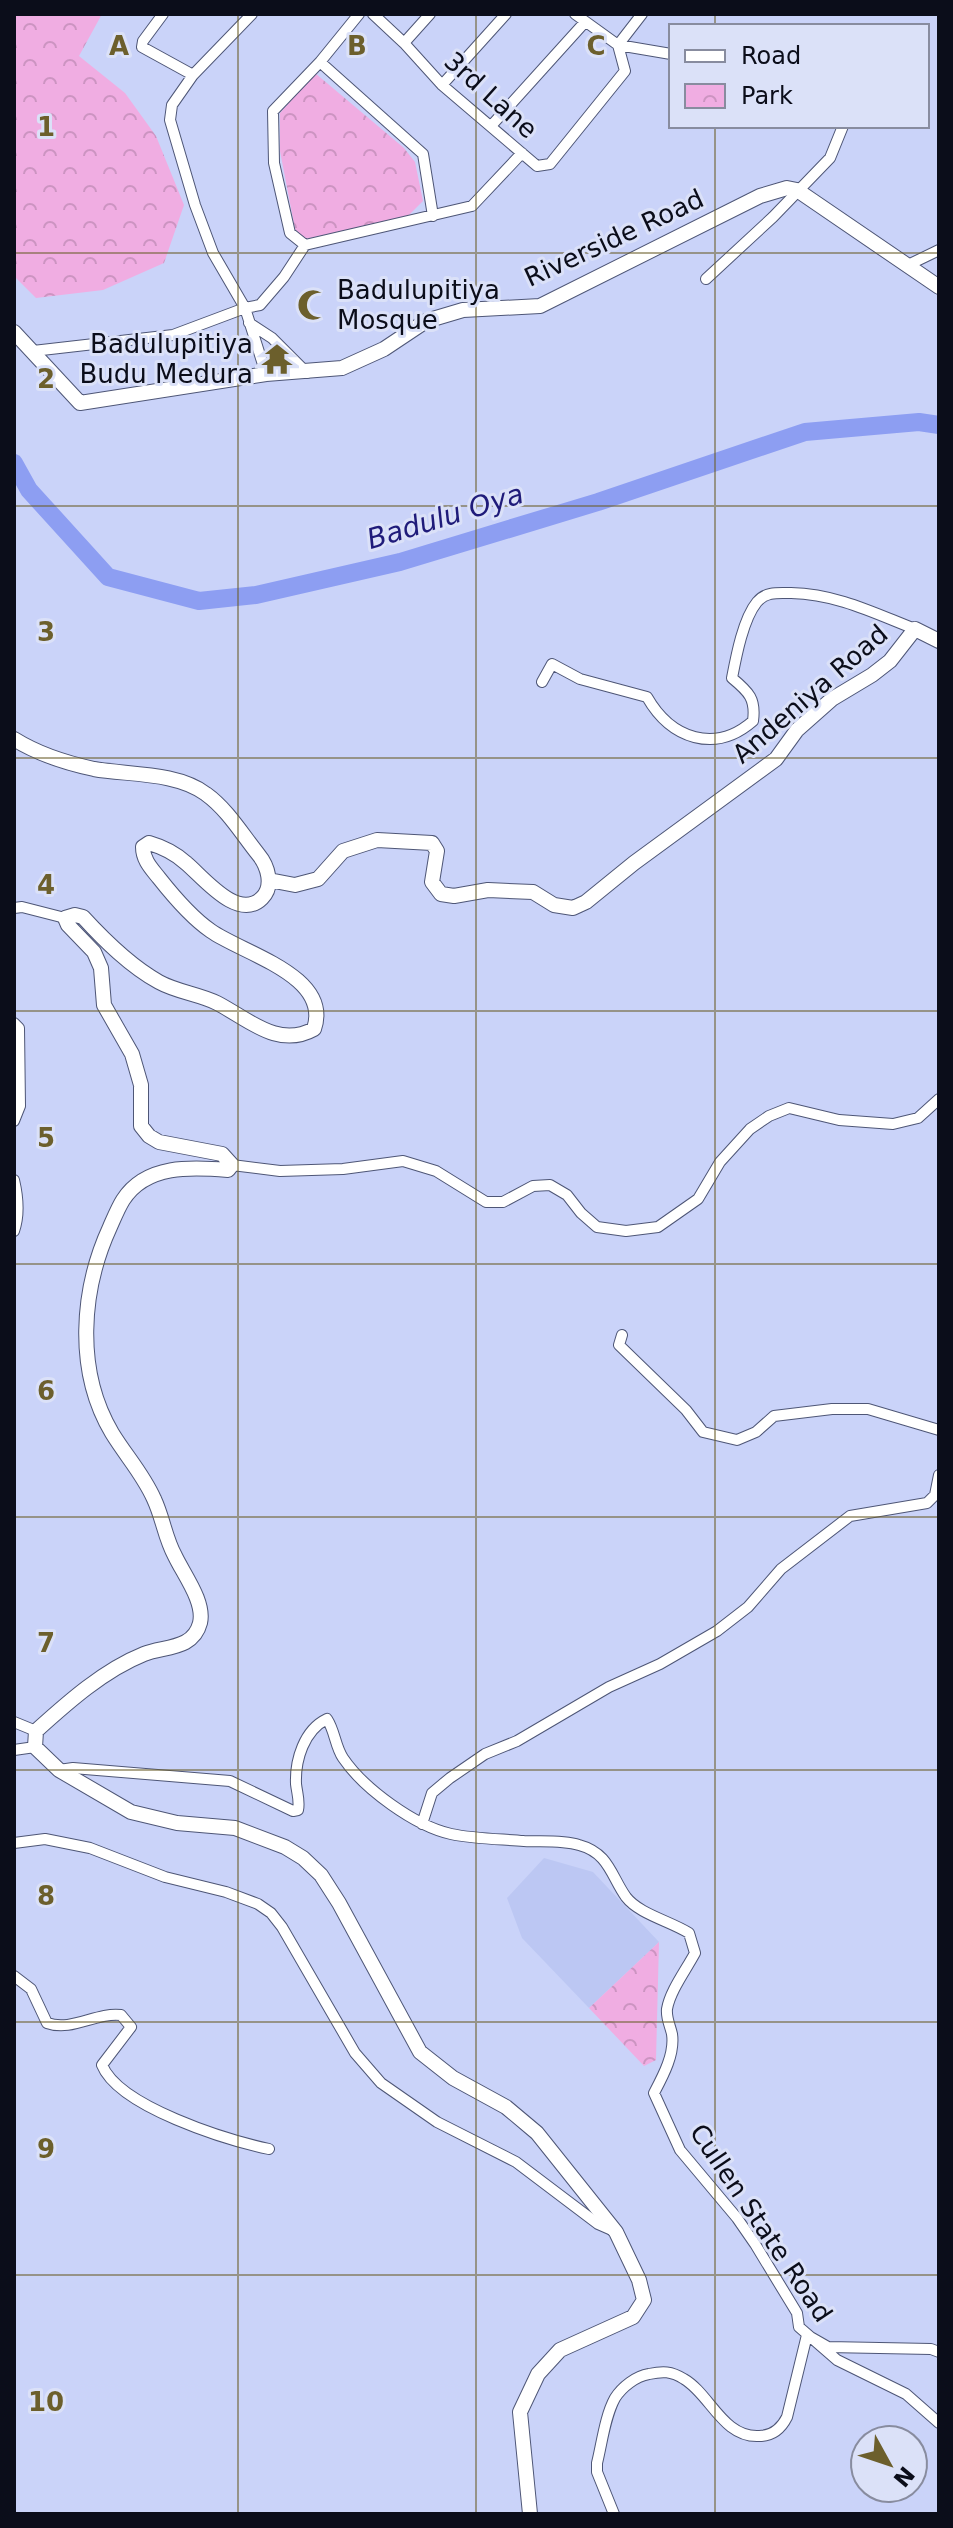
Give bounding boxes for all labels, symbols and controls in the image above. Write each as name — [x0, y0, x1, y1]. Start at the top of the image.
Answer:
legend — [669, 24, 929, 128]
text: A — [109, 31, 129, 61]
text: B — [347, 31, 367, 61]
text: C — [586, 31, 606, 61]
text: Road — [741, 42, 801, 70]
street label: 3rd Lane — [438, 46, 544, 144]
text: Park — [741, 82, 793, 110]
text: 1 — [37, 112, 55, 142]
street label: Riverside Road — [520, 183, 708, 293]
place label: Badulupitiya Mosque — [337, 275, 500, 335]
mosque icon: Badulupitiya Mosque — [296, 288, 330, 322]
place label: Badulupitiya Budu Medura — [79, 329, 253, 389]
temple icon: Badulupitiya Budu Medura — [260, 342, 294, 376]
text: 2 — [37, 364, 55, 394]
water label: Badulu Oya — [363, 477, 527, 556]
text: 3 — [37, 617, 55, 647]
street label: Andeniya Road — [726, 619, 894, 769]
text: 4 — [37, 870, 55, 900]
text: 5 — [37, 1123, 55, 1153]
text: 6 — [37, 1376, 55, 1406]
text: 7 — [37, 1628, 55, 1658]
text: 8 — [37, 1881, 55, 1911]
street label: Cullen State Road — [684, 2118, 838, 2328]
text: 9 — [37, 2134, 55, 2164]
text: 10 — [28, 2387, 64, 2417]
north arrow — [849, 2424, 929, 2504]
text: N — [888, 2461, 919, 2492]

